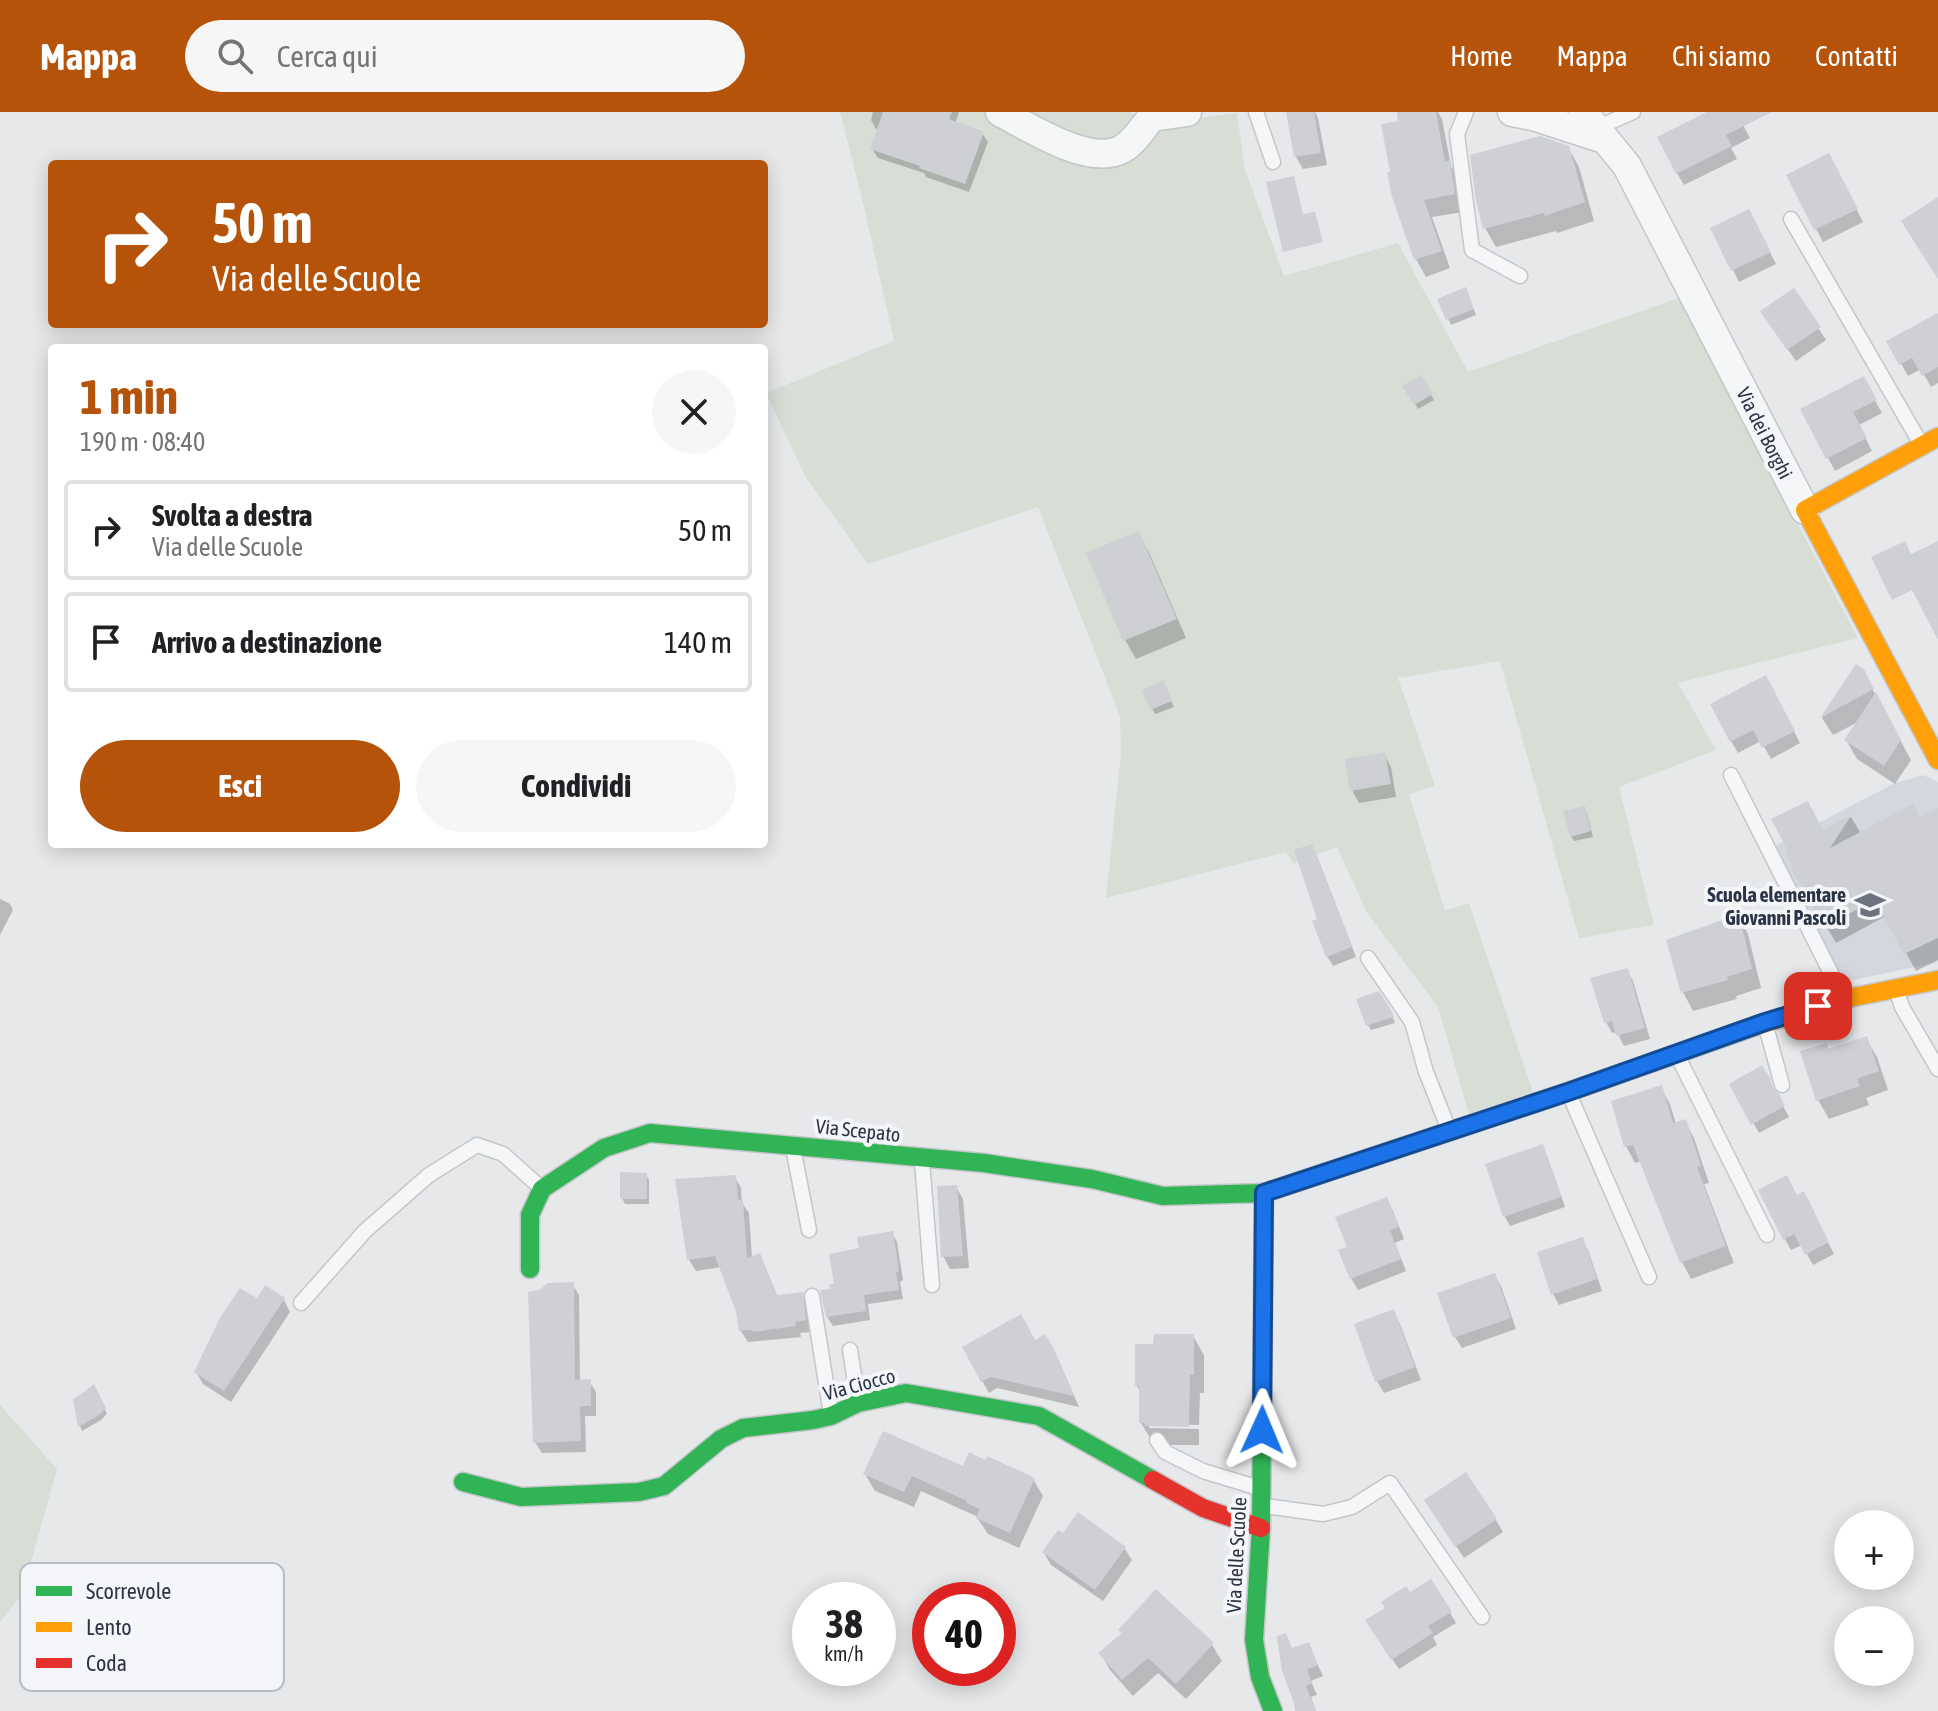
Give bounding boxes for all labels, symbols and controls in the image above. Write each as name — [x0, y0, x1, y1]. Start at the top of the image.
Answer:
search box — [185, 20, 745, 92]
icon: search — [213, 34, 257, 78]
text: Mappa — [40, 35, 137, 78]
text: Cerca qui — [277, 39, 378, 73]
text: Home — [1450, 40, 1513, 72]
text: Mappa — [1557, 40, 1628, 72]
text: Chi siamo — [1672, 40, 1771, 72]
text: Contatti — [1815, 40, 1898, 72]
text: 50 m — [212, 191, 313, 255]
icon: right — [80, 192, 184, 296]
text: Via delle Scuole — [212, 257, 421, 299]
text: 1 min — [80, 369, 178, 424]
button: close — [652, 370, 736, 454]
street label: Via dei Borghi — [1732, 383, 1798, 483]
text: 190 m · 08:40 — [80, 427, 205, 457]
text: Svolta a destra — [152, 498, 312, 532]
icon: right — [84, 508, 128, 552]
text: 50 m — [678, 513, 732, 547]
text: Via delle Scuole — [152, 532, 303, 562]
icon: arrive — [84, 620, 128, 664]
text: Arrivo a destinazione — [152, 625, 382, 659]
text: 140 m — [664, 625, 732, 659]
button: Esci — [80, 740, 400, 832]
button: Condividi — [416, 740, 736, 832]
place label: Scuola elementare Giovanni Pascoli — [1707, 883, 1846, 929]
school or university icon: Scuola elementare Giovanni Pascoli — [1853, 888, 1887, 922]
pin — [1784, 972, 1852, 1040]
icon: arrive — [1796, 984, 1840, 1028]
street label: Via Scepato — [814, 1114, 902, 1146]
street label: Via Ciocco — [820, 1363, 898, 1405]
position arrow — [1220, 1388, 1304, 1472]
street label: Via delle Scuole — [1221, 1496, 1251, 1614]
map controls — [1834, 1510, 1914, 1686]
button: + — [1834, 1510, 1914, 1590]
legend — [20, 1563, 284, 1691]
text: Scorrevole — [86, 1578, 171, 1604]
speed limit sign: 40 — [912, 1582, 1016, 1686]
text: 38 — [825, 1601, 863, 1646]
button: − — [1834, 1606, 1914, 1686]
text: Lento — [86, 1614, 132, 1640]
text: km/h — [824, 1642, 864, 1665]
text: Coda — [86, 1650, 127, 1676]

